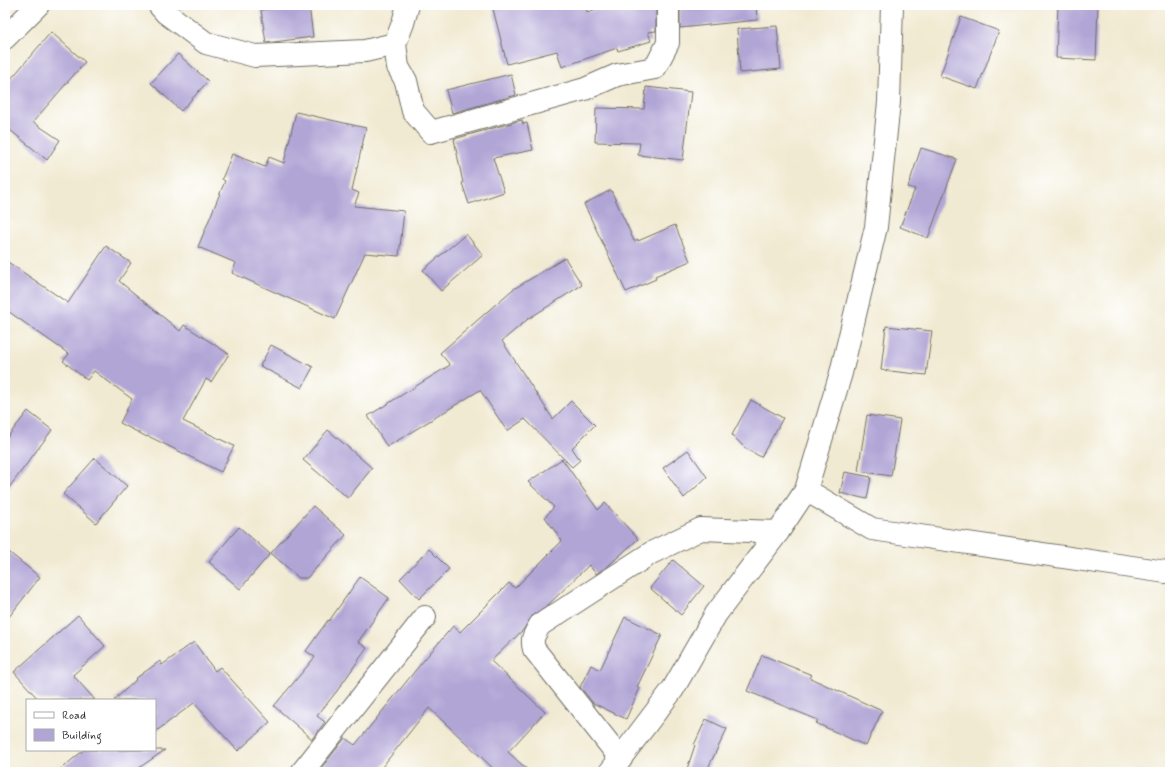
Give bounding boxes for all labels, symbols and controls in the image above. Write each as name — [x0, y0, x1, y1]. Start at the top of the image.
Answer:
legend — [26, 699, 156, 751]
text: Road — [62, 708, 86, 724]
text: Building — [62, 728, 102, 745]

